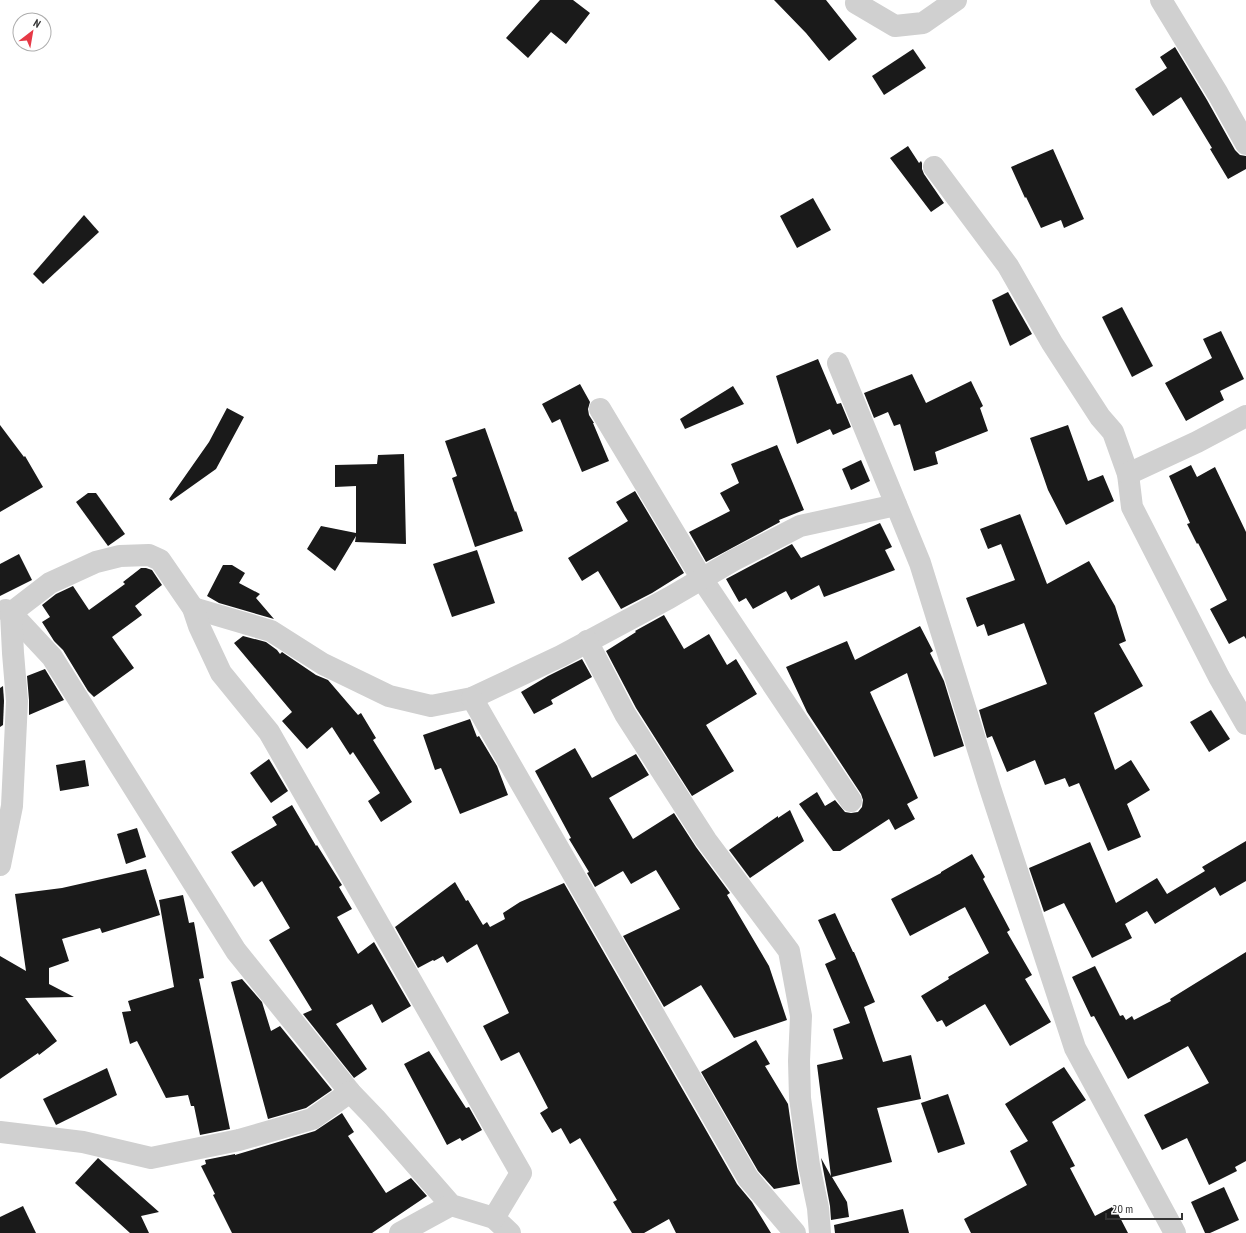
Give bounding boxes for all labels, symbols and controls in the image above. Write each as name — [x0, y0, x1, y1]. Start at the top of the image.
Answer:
north arrow — [12, 12, 52, 52]
text: N — [31, 16, 43, 31]
scale bar — [1106, 1195, 1182, 1221]
text: 20 m — [1112, 1201, 1133, 1216]

